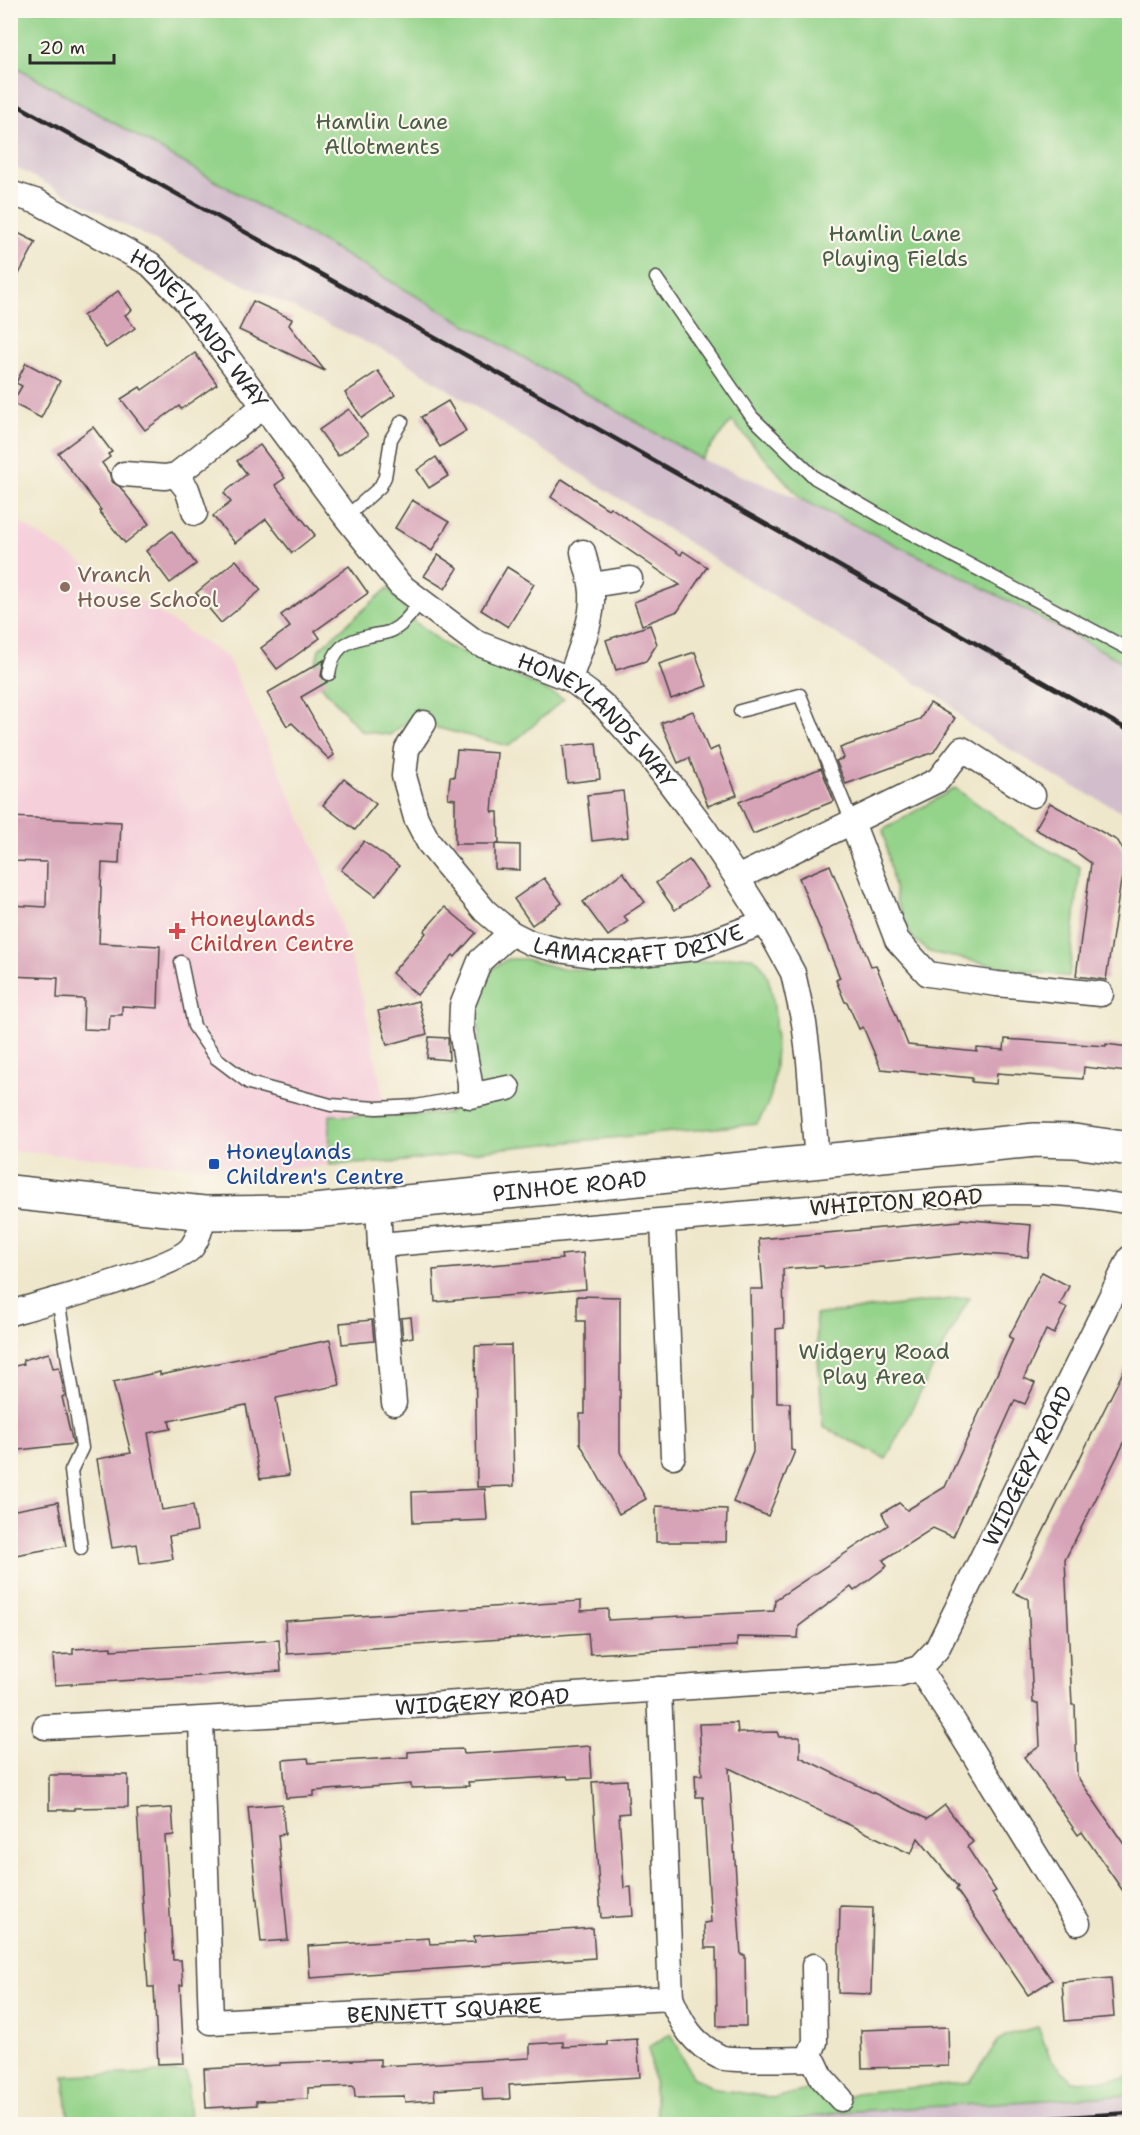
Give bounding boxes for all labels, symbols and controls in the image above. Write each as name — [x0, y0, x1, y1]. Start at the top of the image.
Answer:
scale bar — [30, 27, 114, 65]
text: 20 m — [39, 36, 85, 60]
park label: Hamlin Lane Allotments — [315, 107, 449, 161]
park label: Hamlin Lane Playing Fields — [822, 219, 968, 273]
street label: HONEYLANDS WAY — [125, 241, 275, 414]
place label: Vranch House School — [77, 560, 219, 614]
marker: Vranch House School — [58, 580, 72, 594]
street label: HONEYLANDS WAY — [513, 646, 683, 794]
place label: Honeylands Children Centre — [190, 904, 355, 958]
street label: LAMACRAFT DRIVE — [530, 917, 747, 970]
marker: Honeylands Children Centre — [168, 922, 186, 940]
place label: Honeylands Children's Centre — [226, 1137, 405, 1191]
marker: Honeylands Children's Centre — [207, 1157, 221, 1171]
street label: PINHOE ROAD — [491, 1164, 648, 1208]
street label: WHIPTON ROAD — [808, 1181, 984, 1223]
park label: Widgery Road Play Area — [798, 1337, 950, 1391]
street label: WIDGERY ROAD — [976, 1381, 1079, 1551]
street label: WIDGERY ROAD — [394, 1681, 571, 1722]
street label: BENNETT SQUARE — [346, 1990, 543, 2029]

